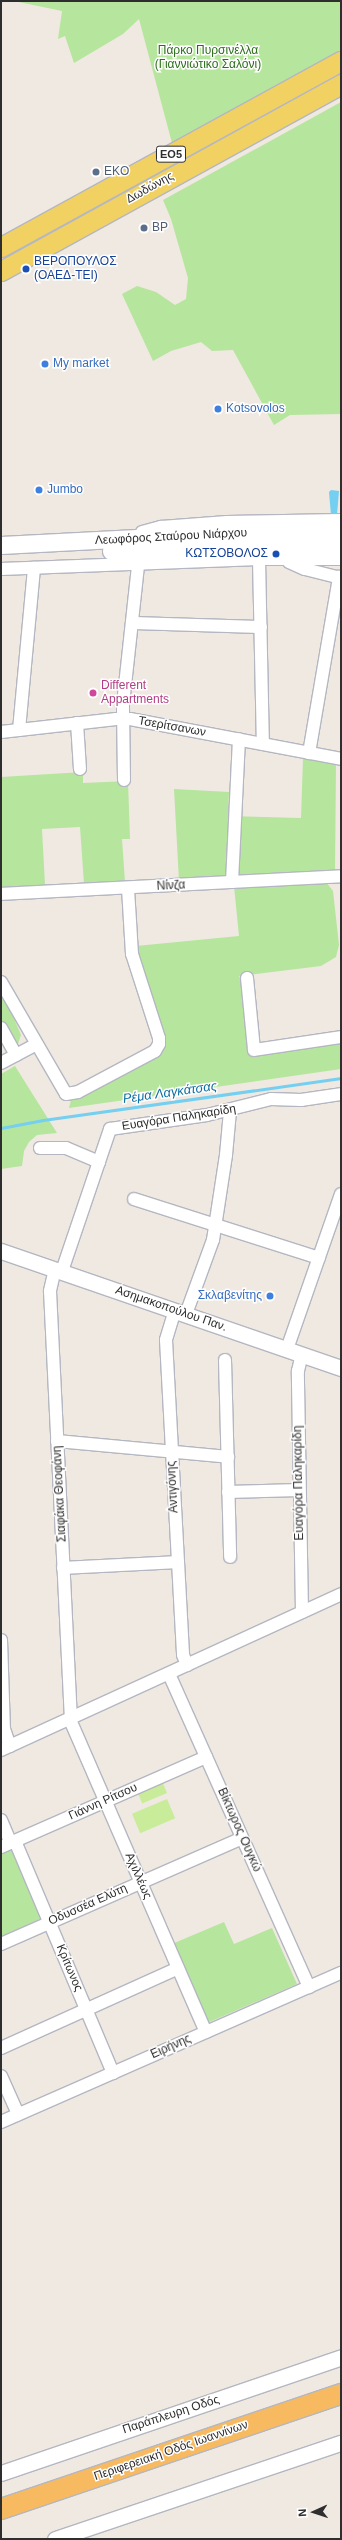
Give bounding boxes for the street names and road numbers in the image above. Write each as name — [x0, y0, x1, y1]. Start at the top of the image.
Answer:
road number: ΕΟ5 — [155, 145, 187, 163]
street label: Δωδώνης — [124, 169, 176, 207]
street label: Λεωφόρος Σταύρου Νιάρχου — [95, 526, 247, 548]
street label: Τσερίτσανων — [137, 714, 207, 740]
street label: Νίνζα — [156, 878, 186, 894]
street label: Ευαγόρα Παληκαρίδη — [121, 1102, 237, 1134]
street label: Ασημακοπούλου Παν. — [113, 1283, 229, 1335]
street label: Ευαγόρα Παληκαρίδη — [291, 1425, 307, 1541]
street label: Σιαφάκα Θεοφάνη — [50, 1445, 70, 1543]
street label: Αντιγόνης — [164, 1460, 182, 1514]
street label: Γιάννη Ρίτσου — [66, 1780, 140, 1824]
street label: Βίκτωρος Ουγκώ — [214, 1786, 264, 1874]
street label: Αχιλλέως — [121, 1851, 155, 1901]
street label: Οδυσσέα Ελύτη — [46, 1881, 130, 1929]
street label: Κρίτωνος — [53, 1942, 85, 1994]
street label: Ειρήνης — [149, 2032, 193, 2062]
street label: Παράπλευρη Οδός — [121, 2393, 221, 2437]
street label: Περιφερειακή Οδός Ιωαννίνων — [92, 2418, 250, 2484]

